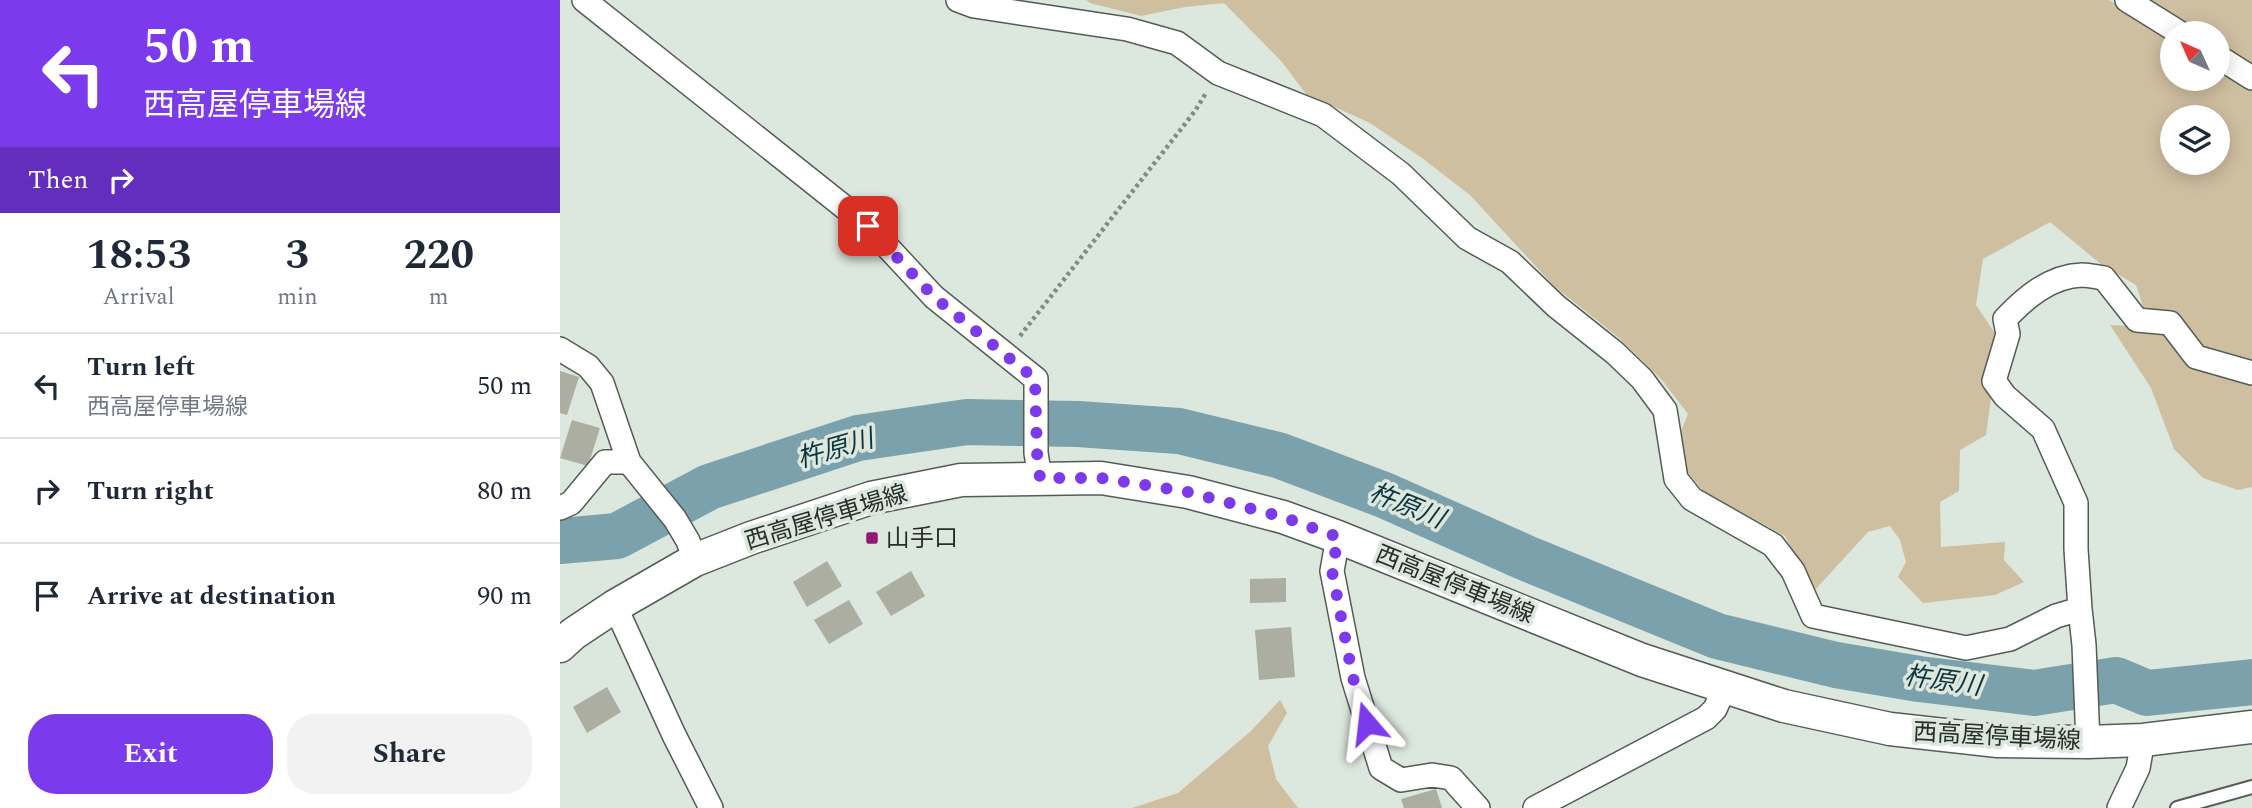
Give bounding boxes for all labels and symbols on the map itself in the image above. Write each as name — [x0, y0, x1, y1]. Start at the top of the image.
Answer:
north arrow — [2160, 21, 2230, 91]
pin — [838, 196, 898, 256]
water label: 杵原川 — [792, 418, 881, 479]
water label: 杵原川 — [1363, 473, 1453, 540]
street label: 西高屋停車場線 — [741, 476, 912, 560]
place label: 山手口 — [886, 521, 958, 557]
marker: 山手口 — [864, 530, 880, 546]
street label: 西高屋停車場線 — [1370, 537, 1539, 633]
water label: 杵原川 — [1901, 656, 1987, 707]
position arrow — [1330, 686, 1404, 760]
street label: 西高屋停車場線 — [1912, 715, 2082, 759]

